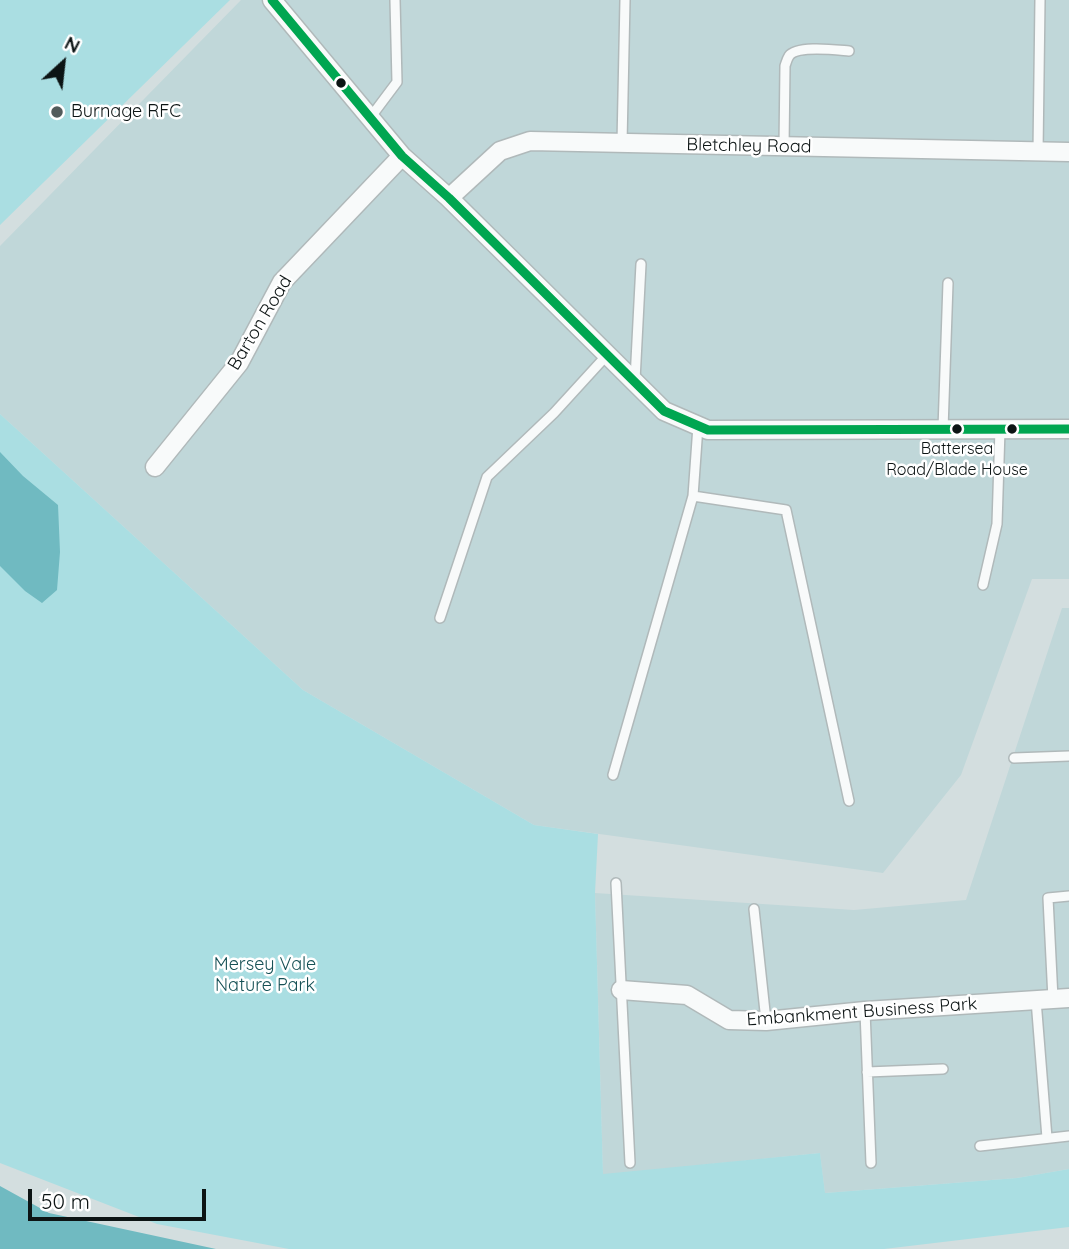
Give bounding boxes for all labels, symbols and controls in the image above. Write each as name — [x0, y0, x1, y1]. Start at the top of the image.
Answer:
north arrow — [28, 28, 98, 98]
text: N — [61, 30, 84, 58]
unlabelled marker — [334, 76, 348, 90]
place label: Burnage RFC — [71, 101, 181, 123]
marker: Burnage RFC — [49, 104, 65, 120]
street label: Bletchley Road — [686, 134, 812, 158]
street label: Barton Road — [223, 272, 297, 374]
marker: Battersea Road/Blade House — [950, 422, 964, 436]
unlabelled marker — [1005, 422, 1019, 436]
place label: Battersea Road/Blade House — [886, 439, 1028, 477]
park label: Mersey Vale Nature Park — [214, 954, 316, 996]
street label: Embankment Business Park — [746, 993, 978, 1031]
scale bar — [32, 1176, 210, 1220]
text: 50 m — [41, 1188, 90, 1214]

